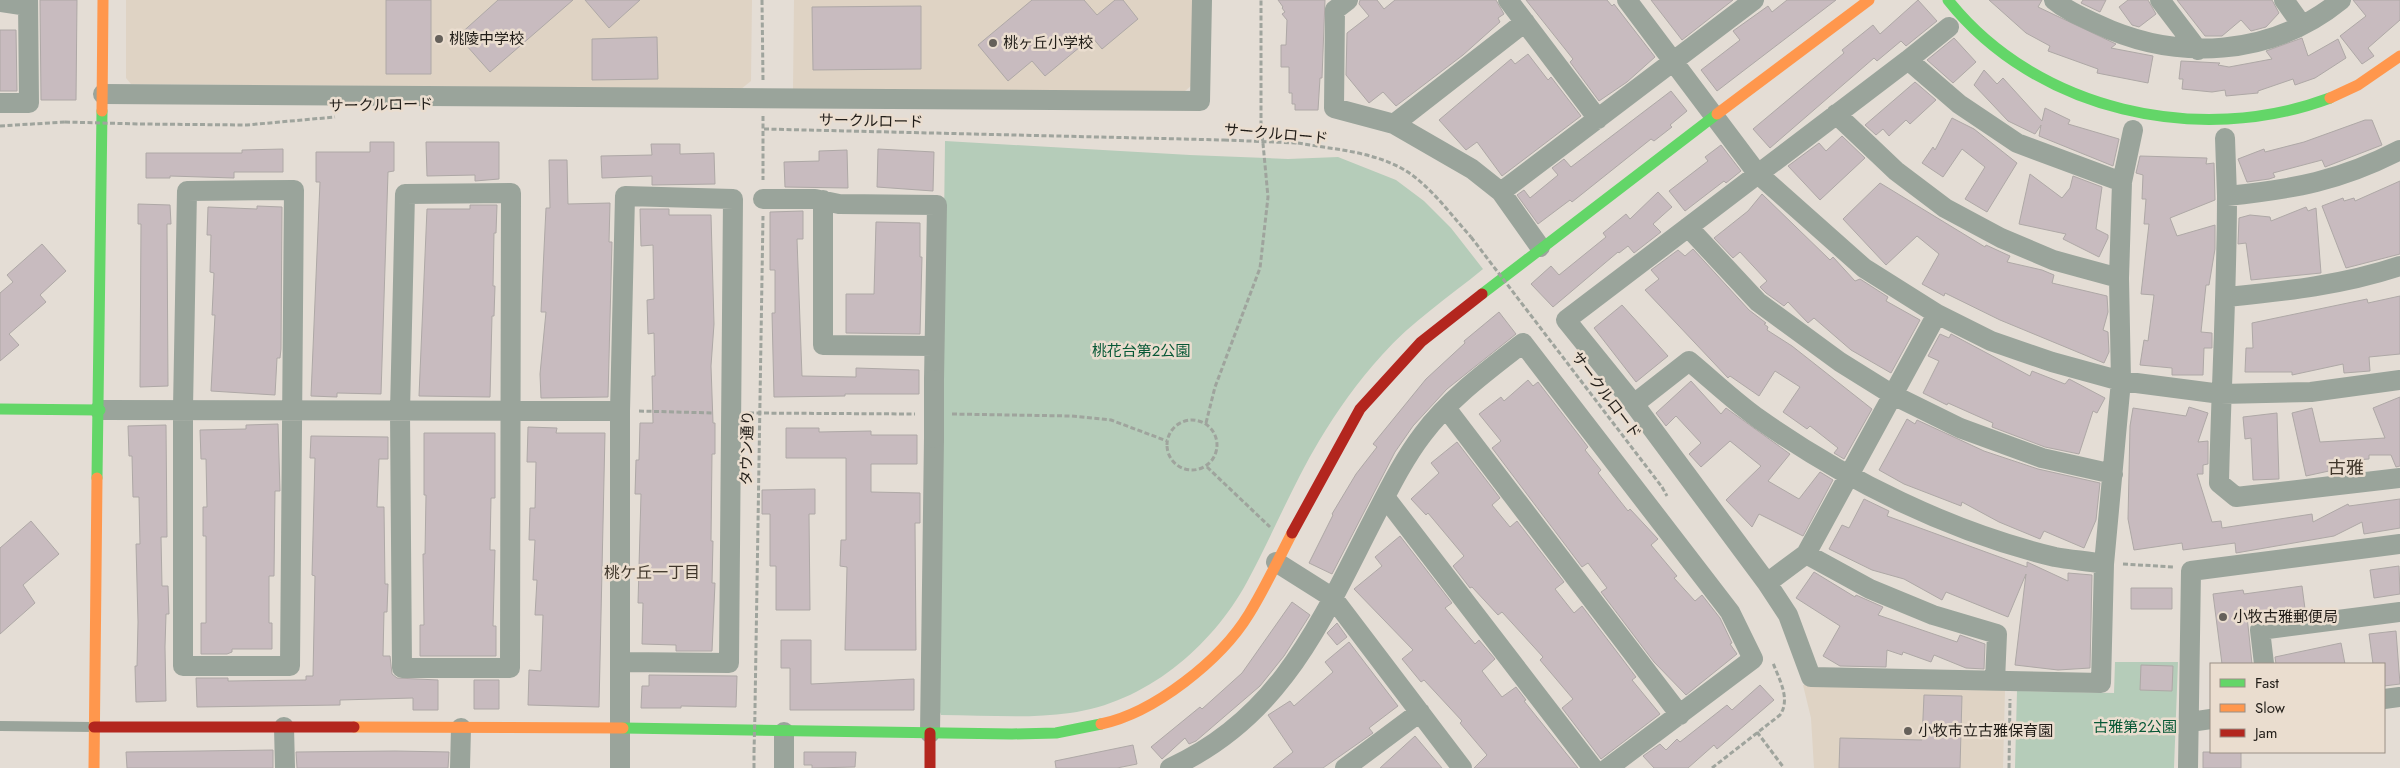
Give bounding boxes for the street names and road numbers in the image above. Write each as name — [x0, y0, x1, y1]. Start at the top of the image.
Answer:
street label: サークルロード — [329, 93, 433, 117]
street label: サークルロード — [819, 109, 923, 133]
street label: サークルロード — [1223, 118, 1329, 150]
street label: サークルロード — [1566, 347, 1646, 443]
street label: タウン通り — [735, 410, 759, 486]

